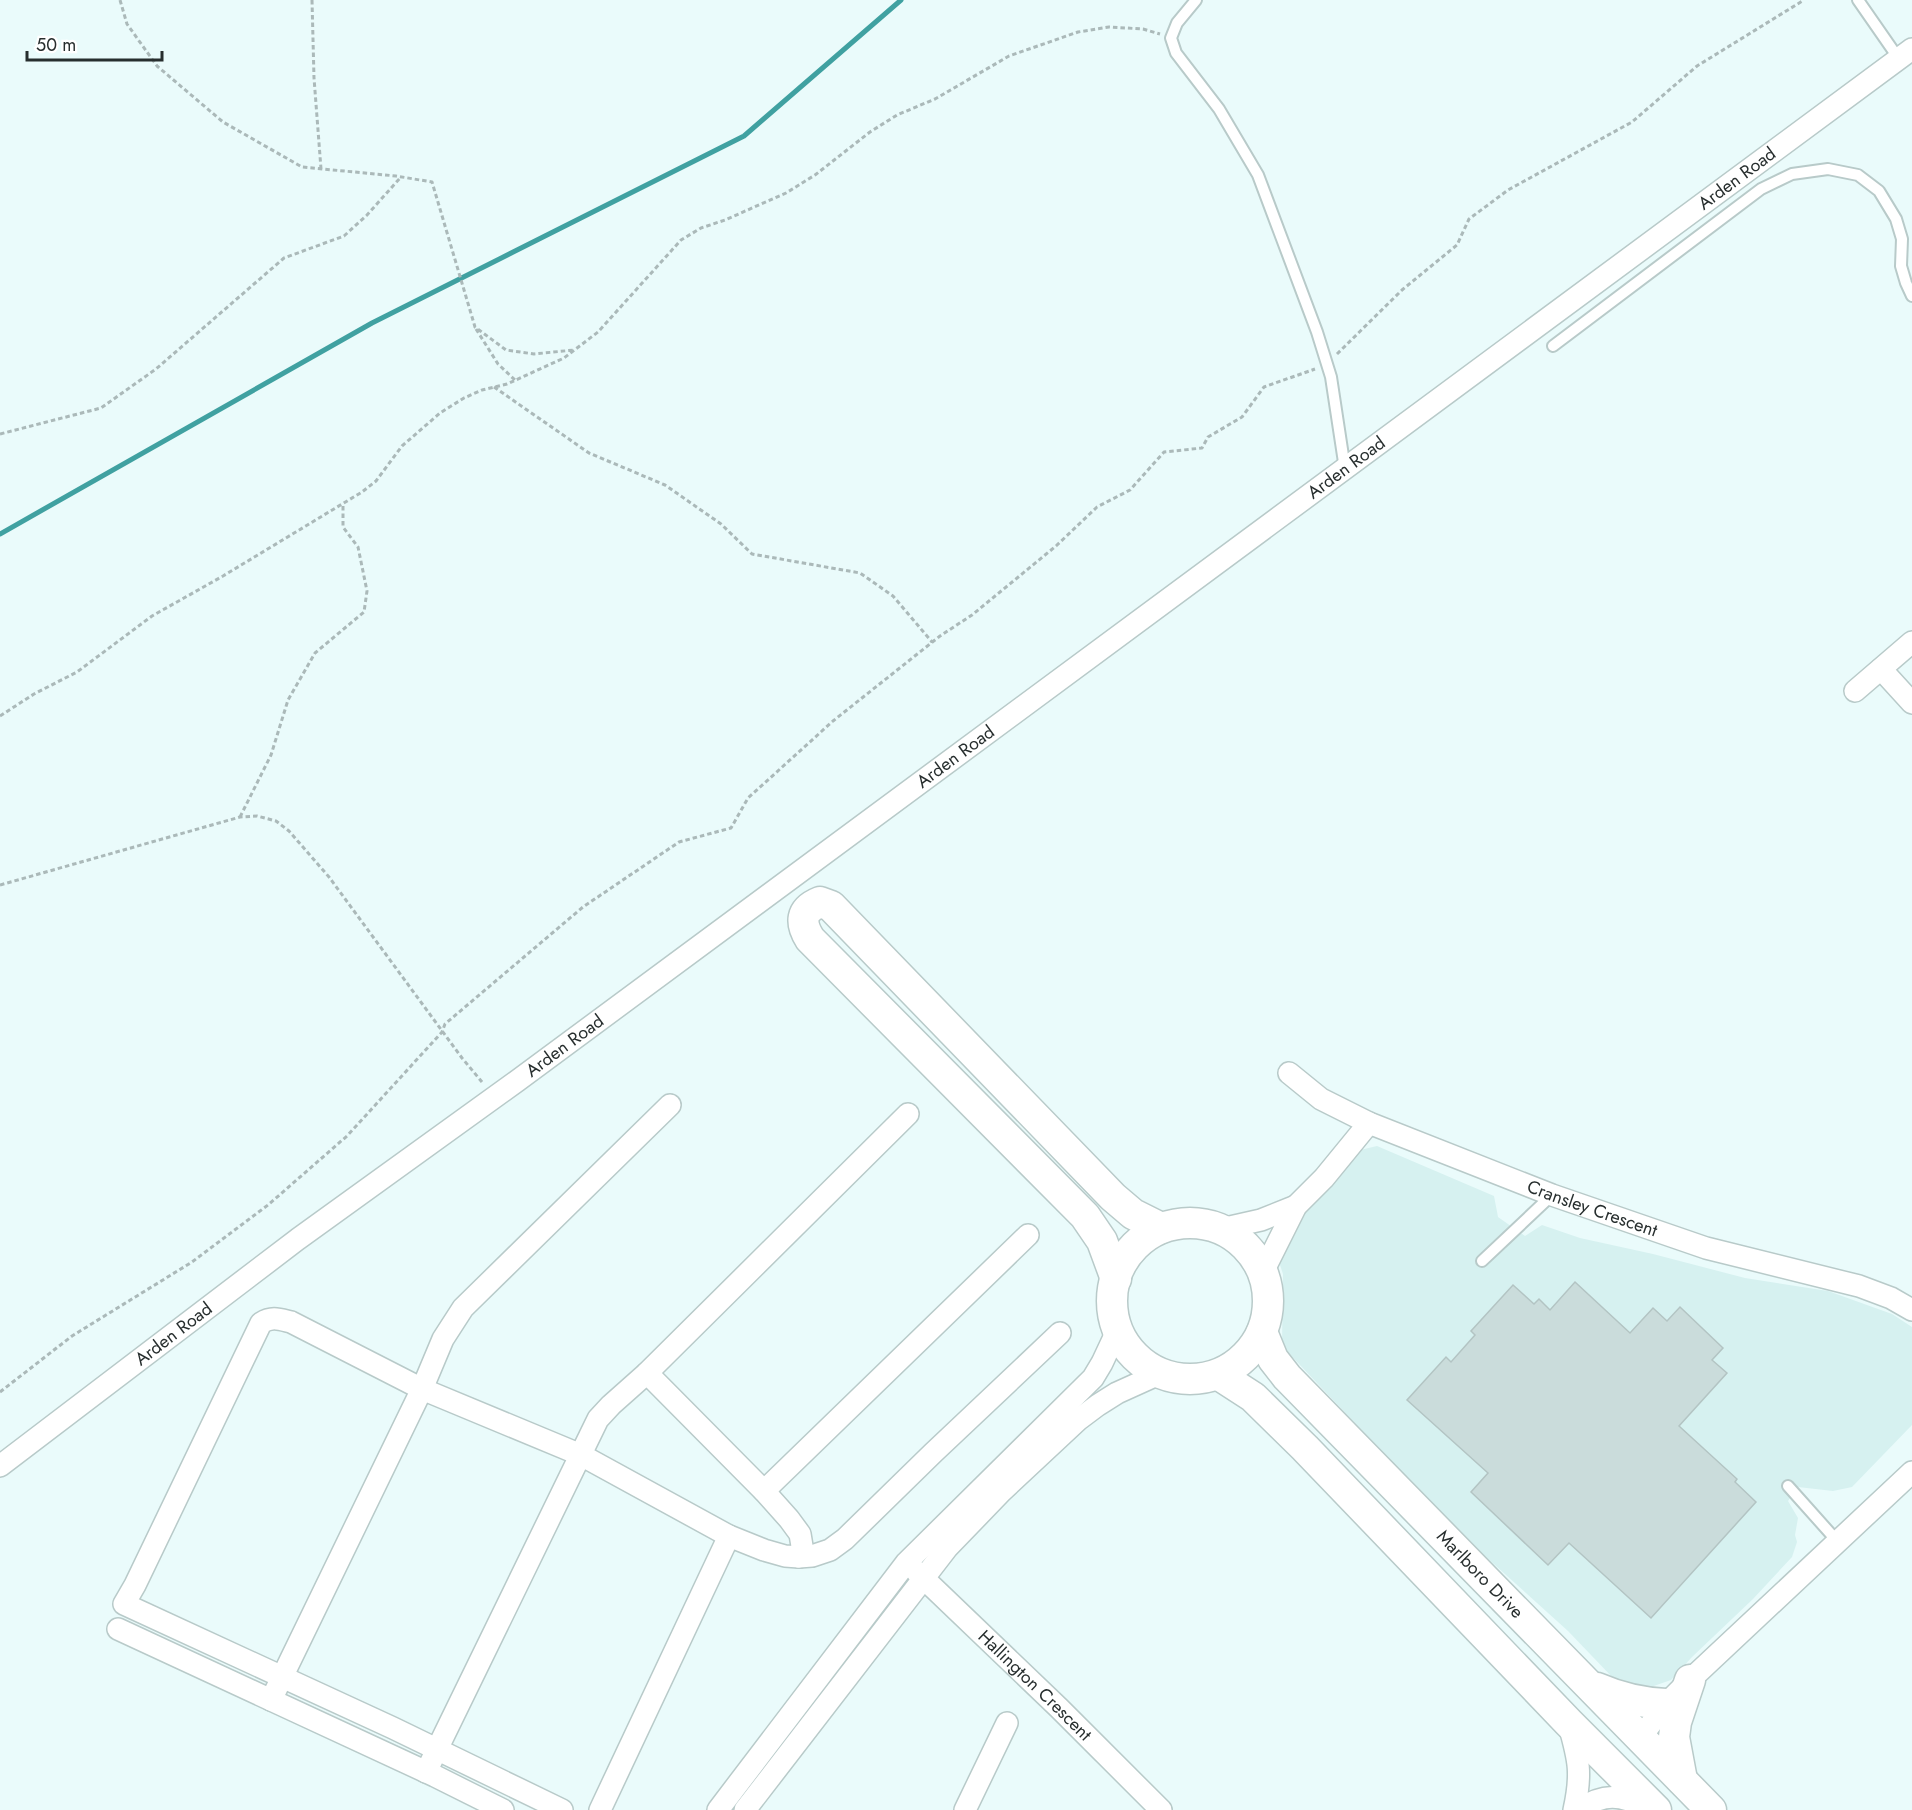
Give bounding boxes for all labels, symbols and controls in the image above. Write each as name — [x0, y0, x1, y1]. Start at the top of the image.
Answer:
scale bar — [27, 24, 162, 62]
text: 50 m — [36, 32, 76, 58]
street label: Arden Road — [1692, 141, 1781, 216]
street label: Arden Road — [1302, 430, 1391, 505]
street label: Arden Road — [911, 719, 1000, 794]
street label: Arden Road — [520, 1008, 609, 1083]
street label: Cransley Crescent — [1523, 1173, 1662, 1244]
street label: Arden Road — [129, 1296, 218, 1372]
street label: Marlboro Drive — [1431, 1524, 1530, 1624]
street label: Hallington Crescent — [972, 1624, 1098, 1747]

